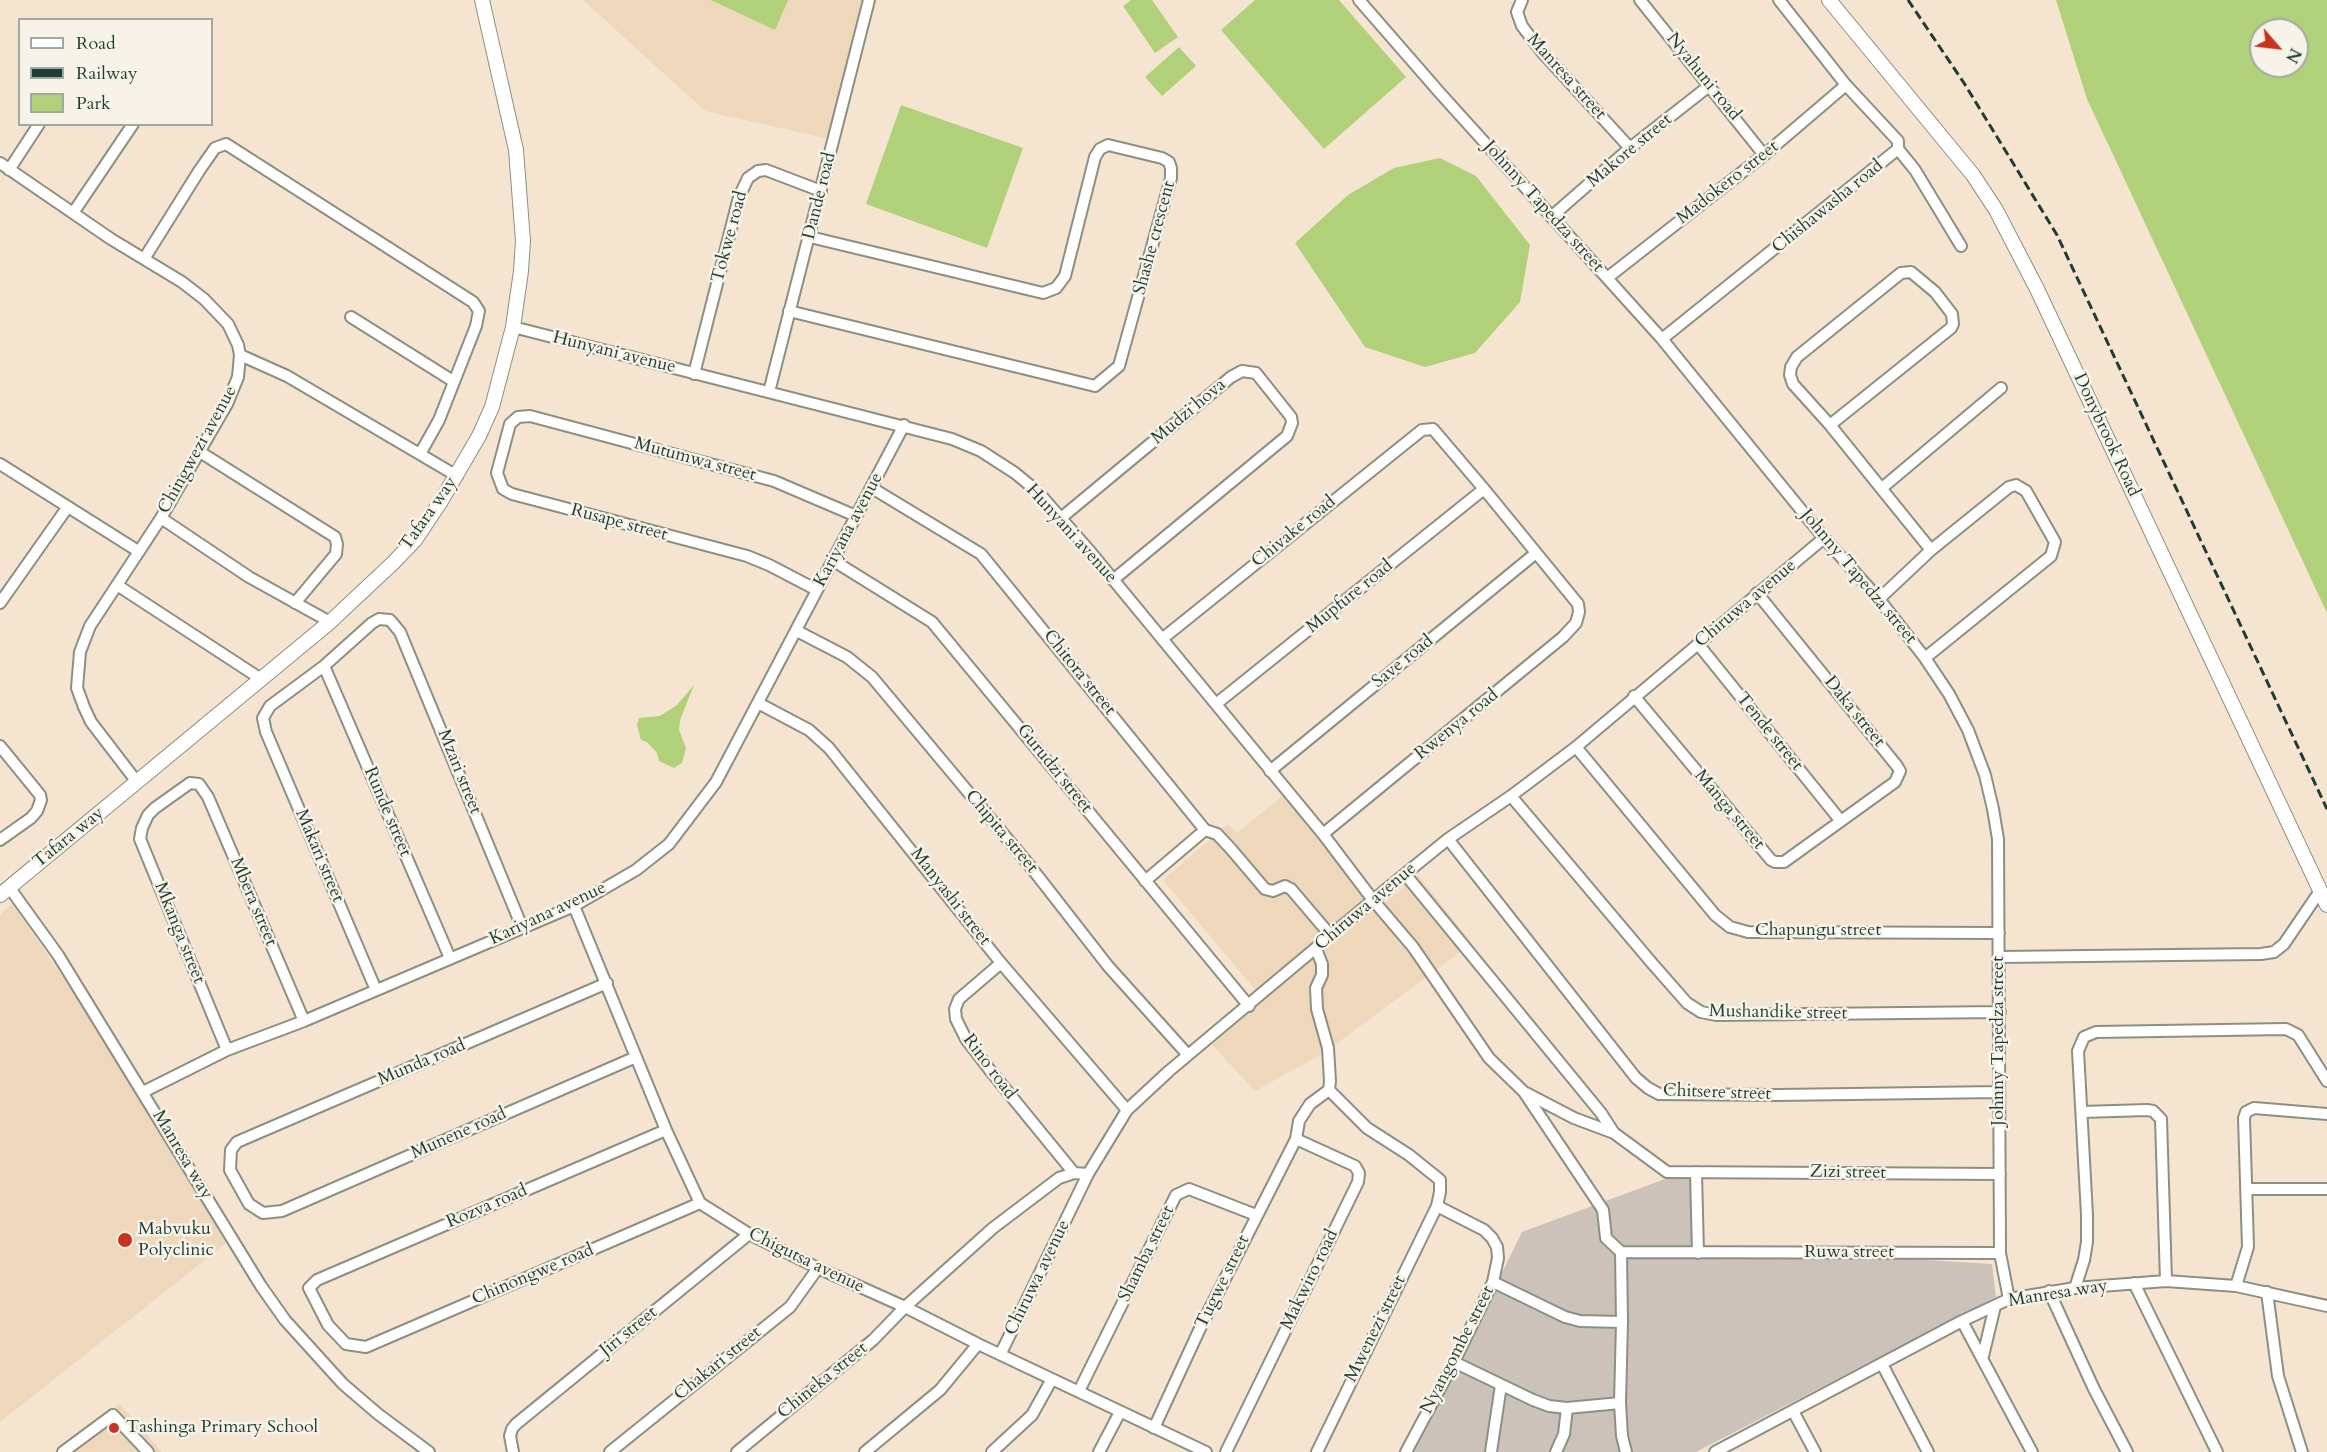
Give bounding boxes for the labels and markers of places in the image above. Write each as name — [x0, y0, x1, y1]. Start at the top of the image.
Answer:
place label: Mabvuku Polyclinic — [138, 1219, 214, 1262]
marker: Mabvuku Polyclinic — [116, 1231, 134, 1249]
place label: Tashinga Primary School — [126, 1417, 318, 1439]
marker: Tashinga Primary School — [107, 1421, 121, 1435]

